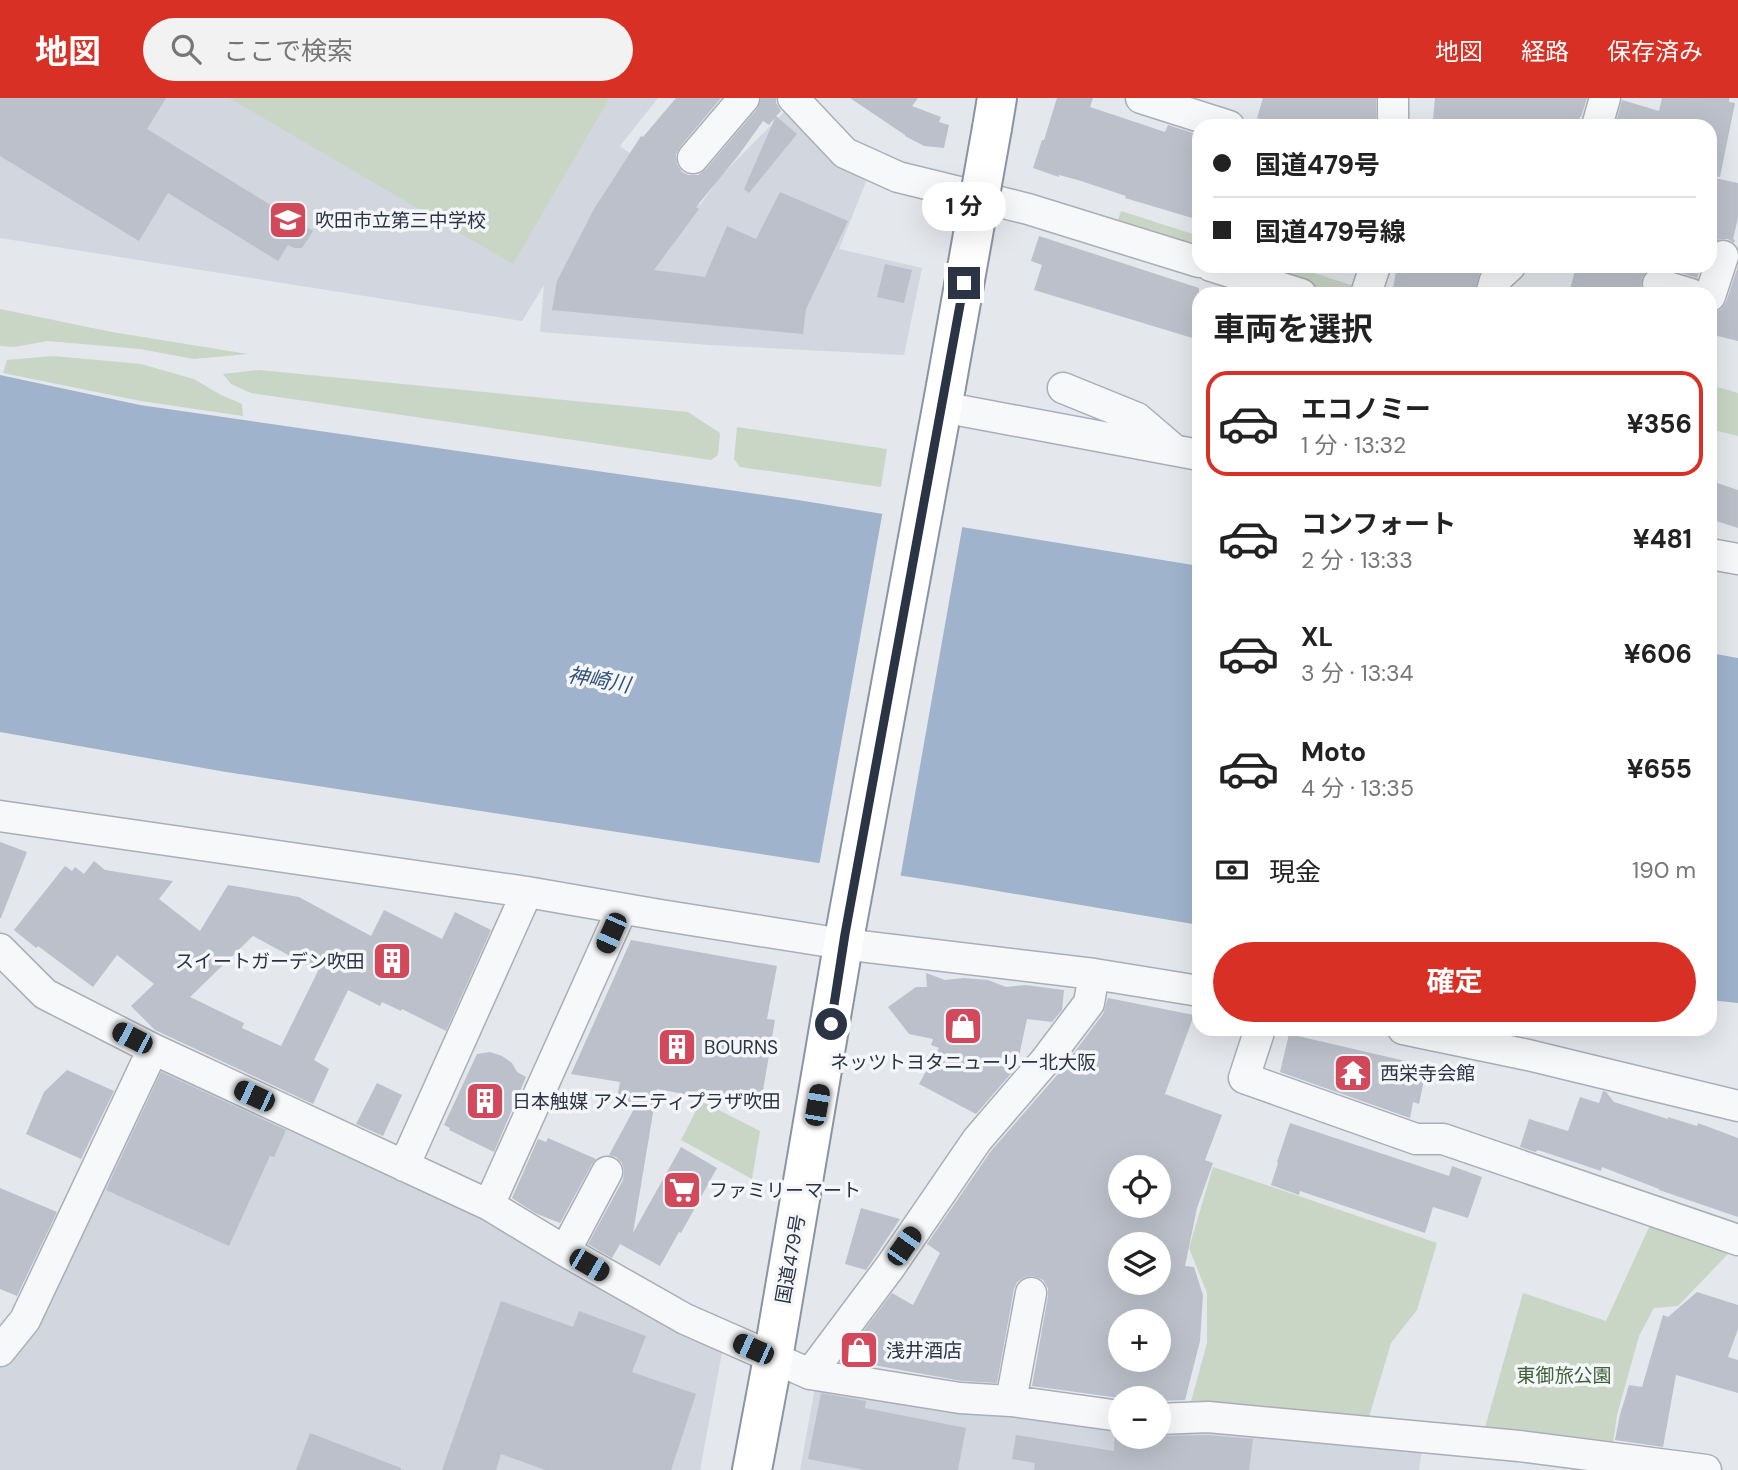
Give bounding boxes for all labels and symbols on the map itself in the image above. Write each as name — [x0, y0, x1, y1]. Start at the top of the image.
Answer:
callout: 1 分 — [922, 181, 1006, 230]
school or university icon: 吹田市立第三中学校 — [267, 199, 309, 241]
place label: 吹田市立第三中学校 — [315, 208, 486, 233]
route end — [948, 267, 980, 299]
water label: 神崎川 — [566, 661, 634, 700]
car — [593, 910, 630, 956]
building icon: スイートガーデン吹田 — [371, 940, 413, 982]
place label: スイートガーデン吹田 — [175, 949, 365, 974]
shop icon: ネッツトヨタニューリー北大阪 — [942, 1005, 984, 1047]
route start — [815, 1008, 847, 1040]
car — [109, 1019, 156, 1057]
building icon: BOURNS — [656, 1026, 698, 1068]
place label: BOURNS — [704, 1035, 778, 1060]
place label: ネッツトヨタニューリー北大阪 — [830, 1050, 1096, 1075]
temple icon: 西栄寺会館 — [1332, 1052, 1374, 1094]
place label: 西栄寺会館 — [1380, 1061, 1475, 1086]
car — [231, 1078, 278, 1114]
building icon: 日本触媒 アメニティプラザ吹田 — [464, 1080, 506, 1122]
car — [804, 1082, 831, 1128]
place label: 日本触媒 アメニティプラザ吹田 — [512, 1089, 781, 1114]
supermarket icon: ファミリーマート — [661, 1169, 703, 1211]
place label: ファミリーマート — [709, 1178, 861, 1203]
street label: 国道479号 — [770, 1213, 811, 1306]
car — [884, 1223, 925, 1269]
car — [566, 1245, 613, 1285]
shop icon: 浅井酒店 — [838, 1329, 880, 1371]
car — [730, 1331, 777, 1367]
place label: 浅井酒店 — [886, 1338, 962, 1363]
park label: 東御旅公園 — [1516, 1363, 1612, 1388]

